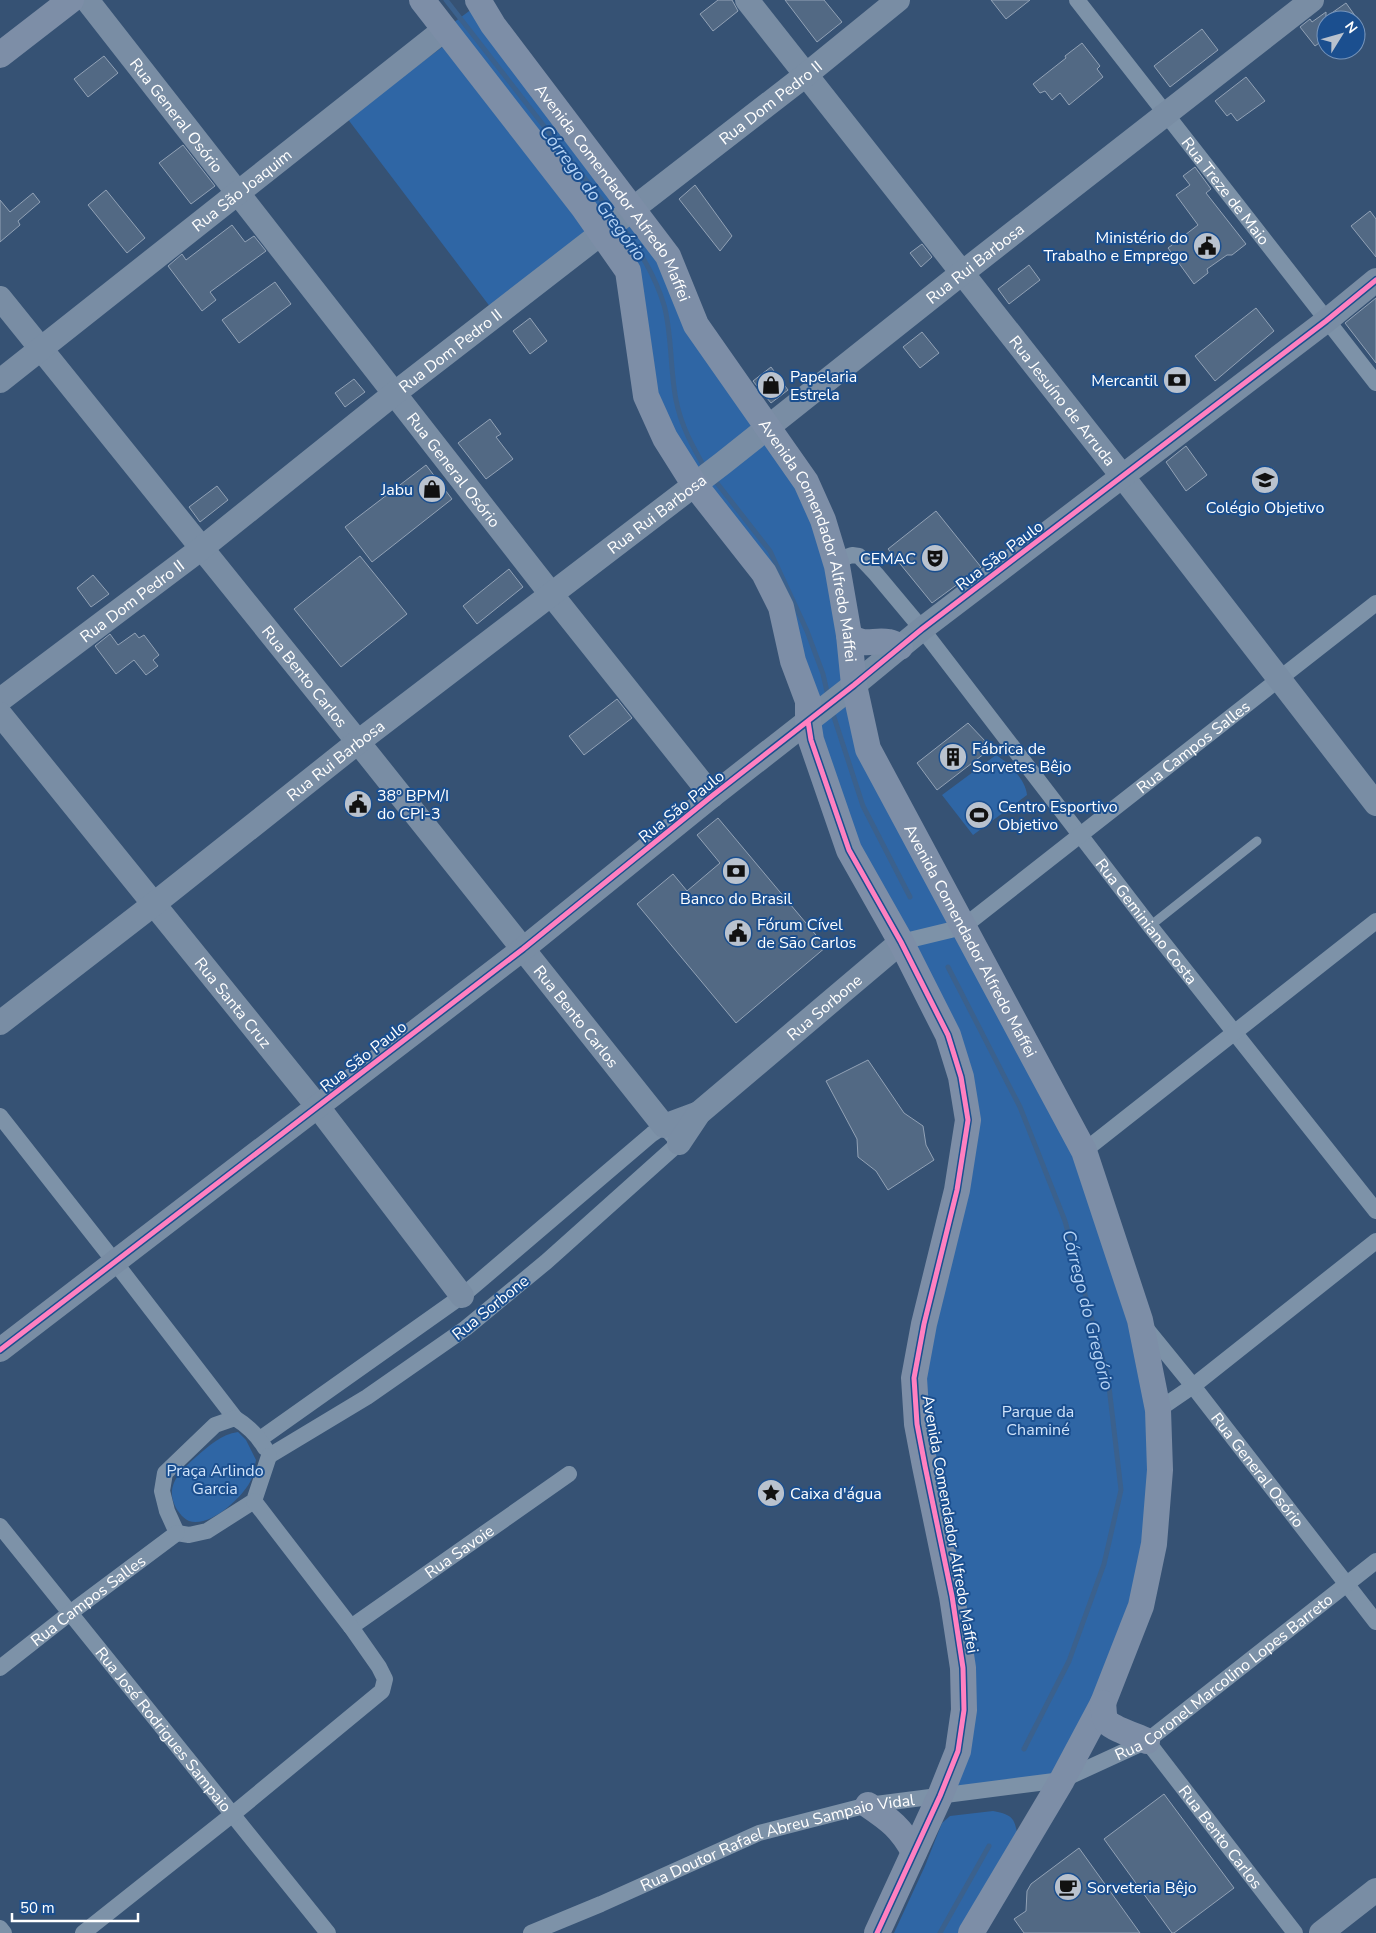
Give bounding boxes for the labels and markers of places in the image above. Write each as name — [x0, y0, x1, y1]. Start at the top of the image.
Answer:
place label: Ministério do Trabalho e Emprego — [1043, 227, 1188, 267]
public building icon: Ministério do Trabalho e Emprego — [1192, 231, 1222, 261]
bank icon: Mercantil — [1162, 365, 1192, 395]
place label: Papelaria Estrela — [790, 366, 857, 406]
shop icon: Papelaria Estrela — [756, 370, 786, 400]
place label: Mercantil — [1091, 370, 1158, 392]
school or university icon: Colégio Objetivo — [1250, 465, 1280, 495]
shop icon: Jabu — [417, 474, 447, 504]
place label: Jabu — [380, 479, 413, 501]
place label: Colégio Objetivo — [1206, 497, 1324, 519]
theatre icon: CEMAC — [920, 543, 950, 573]
place label: CEMAC — [860, 548, 916, 570]
place label: Fábrica de Sorvetes Bêjo — [972, 738, 1072, 778]
building icon: Fábrica de Sorvetes Bêjo — [938, 742, 968, 772]
place label: 38º BPM/I do CPI-3 — [377, 785, 449, 825]
public building icon: 38º BPM/I do CPI-3 — [343, 789, 373, 819]
place label: Centro Esportivo Objetivo — [998, 796, 1118, 836]
sports icon: Centro Esportivo Objetivo — [964, 800, 994, 830]
bank icon: Banco do Brasil — [721, 856, 751, 886]
place label: Banco do Brasil — [680, 888, 792, 910]
place label: Fórum Cível de São Carlos — [757, 914, 856, 954]
public building icon: Fórum Cível de São Carlos — [723, 918, 753, 948]
place icon: Caixa d'água — [756, 1478, 786, 1508]
place label: Caixa d'água — [790, 1483, 882, 1505]
cafe icon: Sorveteria Bêjo — [1053, 1872, 1083, 1902]
place label: Sorveteria Bêjo — [1087, 1877, 1197, 1899]

